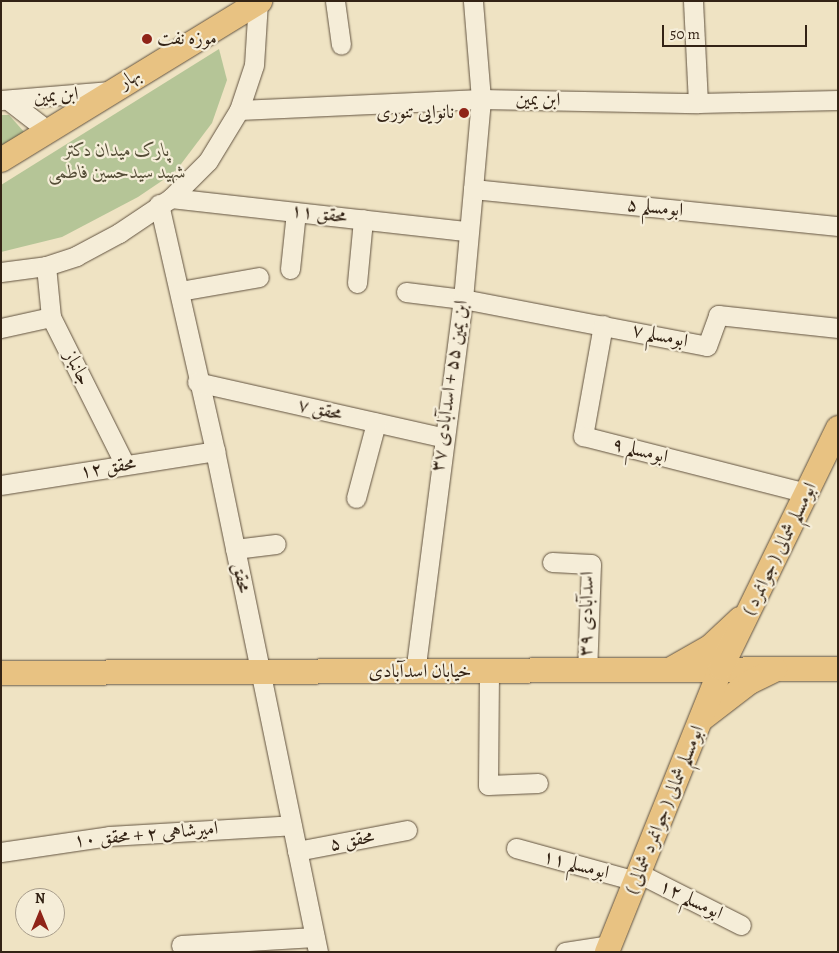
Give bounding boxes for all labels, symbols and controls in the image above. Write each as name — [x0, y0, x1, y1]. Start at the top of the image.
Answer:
scale bar — [664, 15, 809, 47]
text: 50 m — [670, 24, 700, 44]
place label: موزه نفت — [157, 28, 217, 50]
marker: موزه نفت — [141, 33, 153, 45]
street label: بهار — [115, 64, 145, 94]
street label: ابن یمین — [33, 83, 79, 109]
street label: ابن یمین — [515, 88, 561, 112]
place label: نانوایی تنوری — [376, 102, 454, 124]
marker: نانوایی تنوری — [458, 107, 470, 119]
park label: پارک میدان دکتر شهید سیدحسین فاطمی — [48, 140, 186, 184]
street label: ابومسلم ۵ — [626, 194, 684, 222]
street label: محقق ۱۱ — [290, 199, 348, 229]
street label: ابن یمین ۵۵ + اسدآبادی ۳۷ — [427, 299, 473, 473]
street label: ابومسلم ۷ — [630, 319, 690, 353]
street label: جانباز — [59, 347, 95, 389]
street label: محقق ۷ — [295, 394, 345, 426]
street label: ابومسلم ۹ — [610, 433, 670, 469]
street label: محقق ۱۲ — [78, 452, 138, 484]
street label: ابومسلم شمالی ( جوانمرد ) — [738, 479, 822, 619]
street label: محقق — [227, 561, 255, 595]
street label: اسدآبادی ۳۹ — [575, 571, 599, 657]
street label: خیابان اسدآبادی — [368, 661, 472, 683]
street label: ابومسلم شمالی ( جوانمرد شمالی ) — [621, 722, 709, 898]
street label: امیرشاهی ۲ + محقق ۱۰ — [73, 817, 219, 853]
street label: محقق ۵ — [328, 826, 376, 856]
street label: ابومسلم ۱۱ — [540, 845, 612, 885]
street label: ابومسلم ۱۲ — [656, 875, 726, 925]
north arrow — [15, 888, 65, 938]
text: N — [35, 889, 45, 908]

